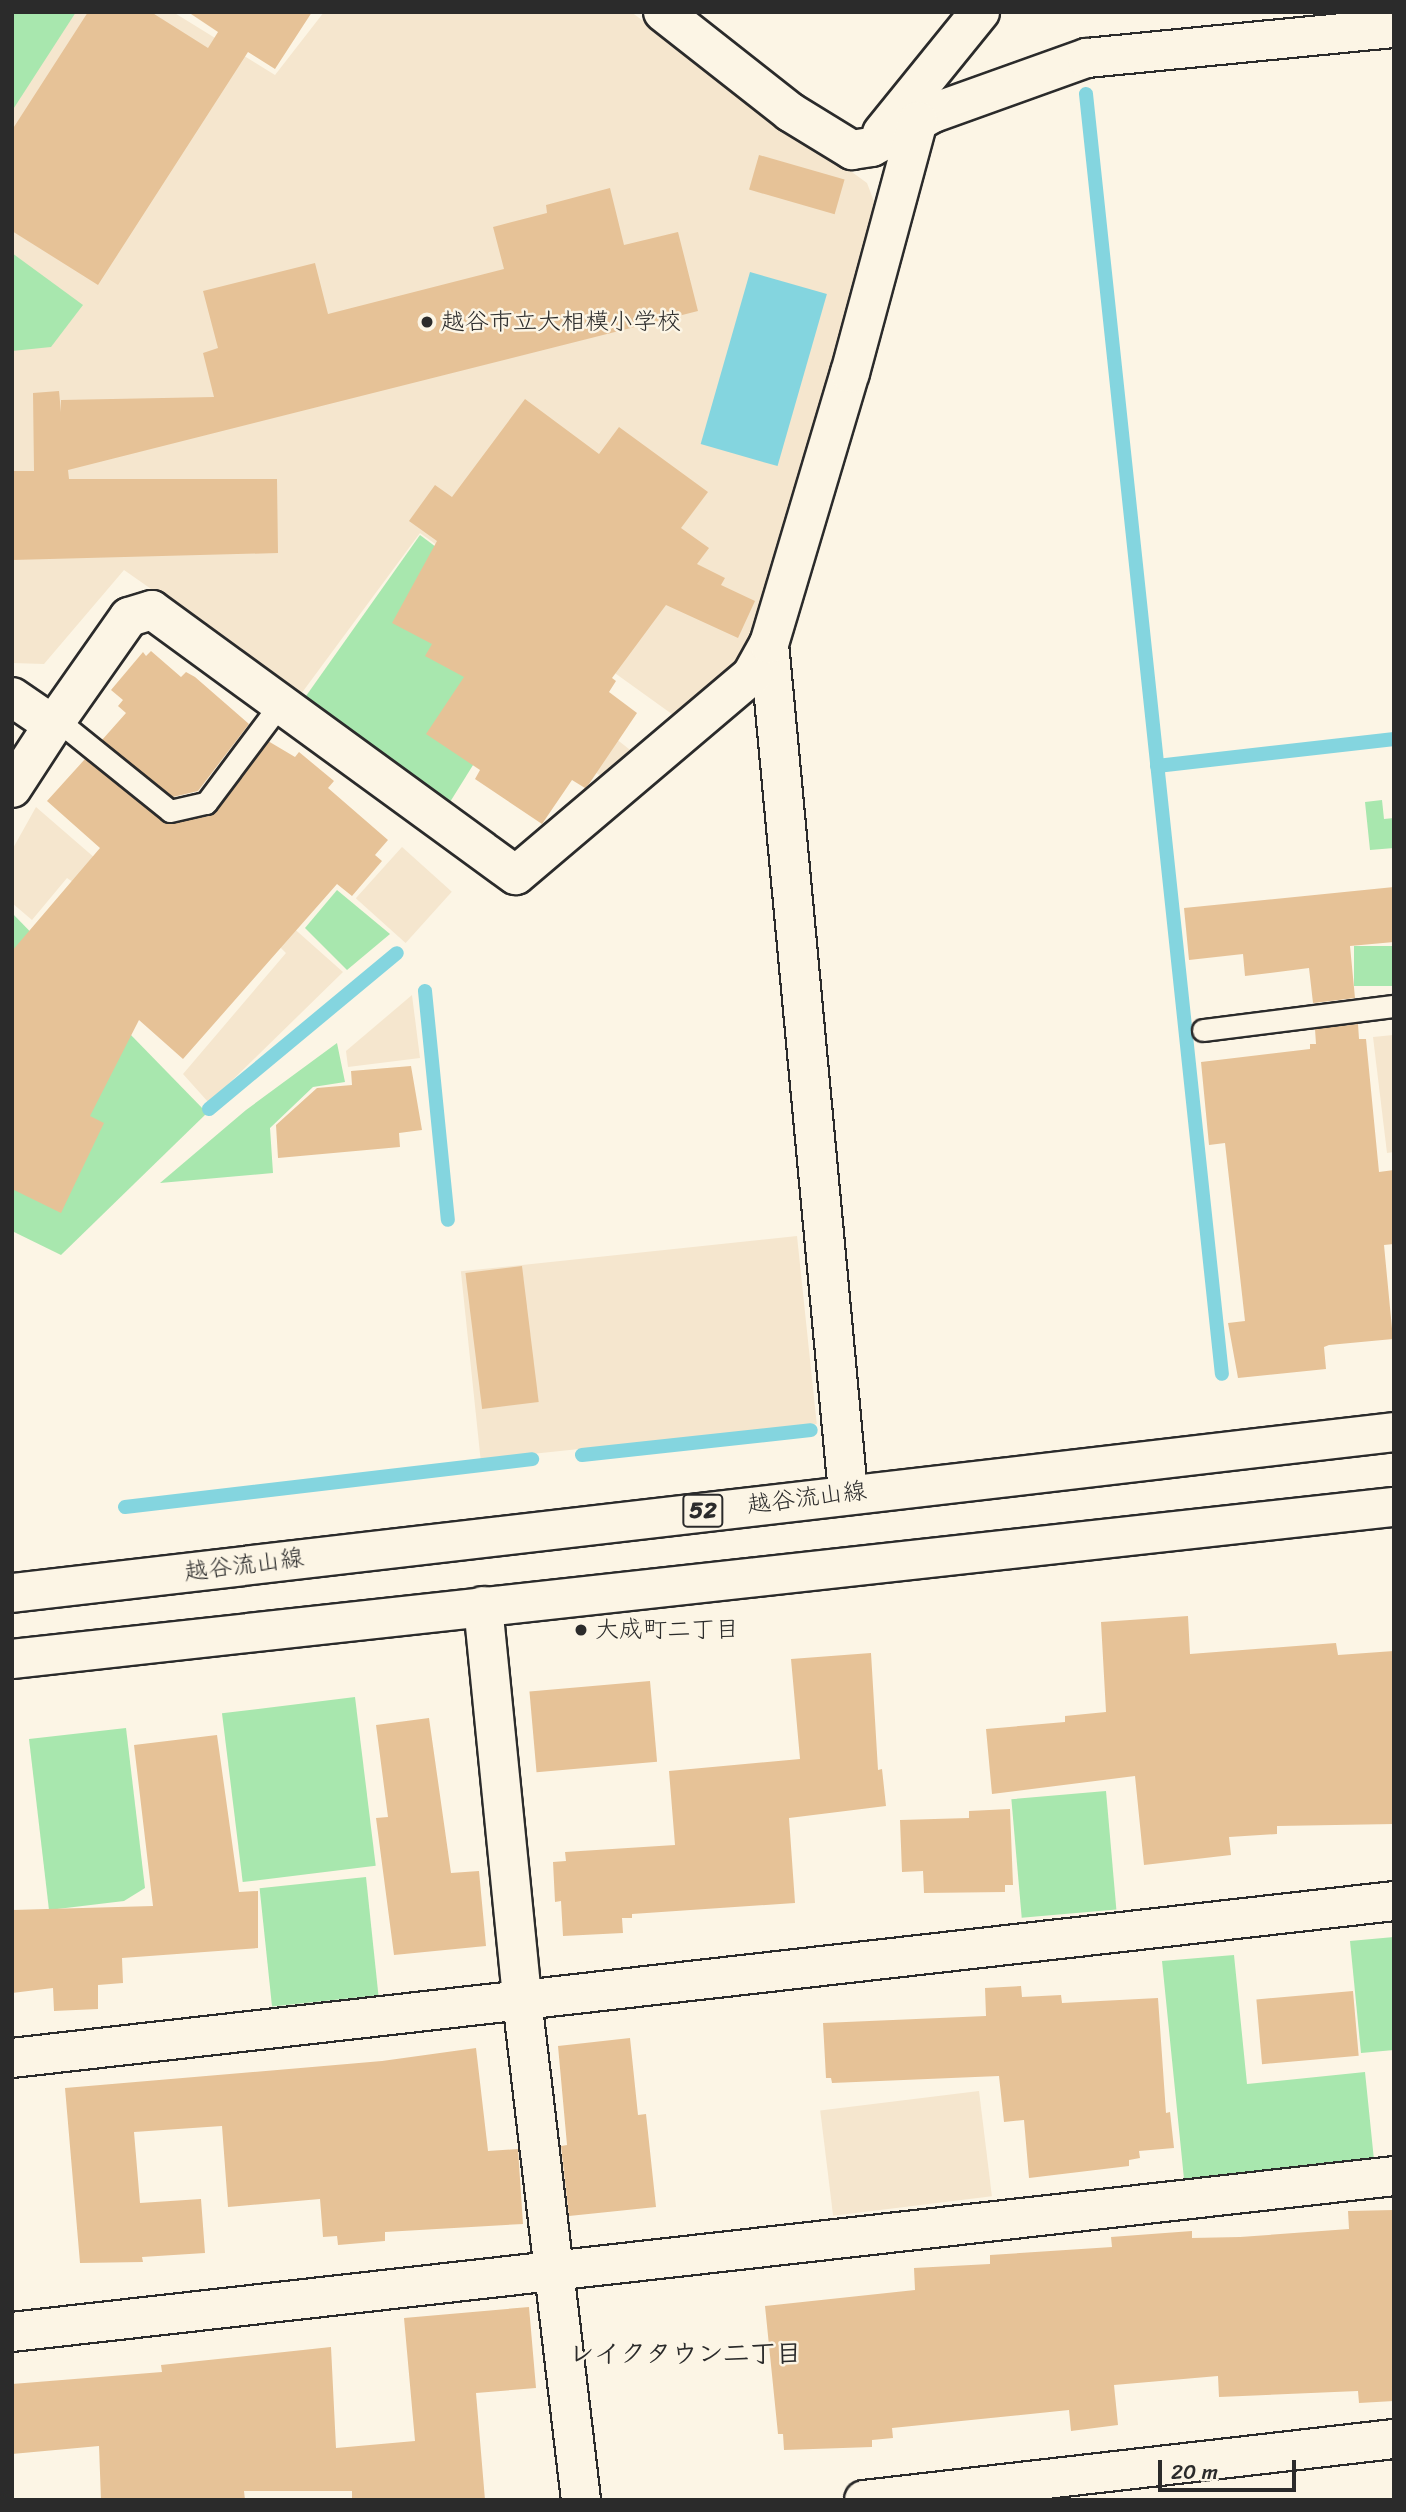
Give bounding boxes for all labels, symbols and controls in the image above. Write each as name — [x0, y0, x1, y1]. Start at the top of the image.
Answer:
place label: 越谷市立大相模小学校 — [441, 308, 681, 336]
marker: 越谷市立大相模小学校 — [419, 314, 435, 330]
street label: 越谷流山線 — [746, 1476, 868, 1520]
road number: 52 — [682, 1492, 724, 1530]
street label: 越谷流山線 — [183, 1543, 305, 1587]
place label: 大成町二丁目 — [595, 1616, 739, 1644]
marker: 大成町二丁目 — [573, 1622, 589, 1638]
district label: レイクタウン二丁目 — [568, 2338, 802, 2370]
scale bar — [1161, 2446, 1299, 2490]
text: 20 m — [1171, 2453, 1218, 2491]

